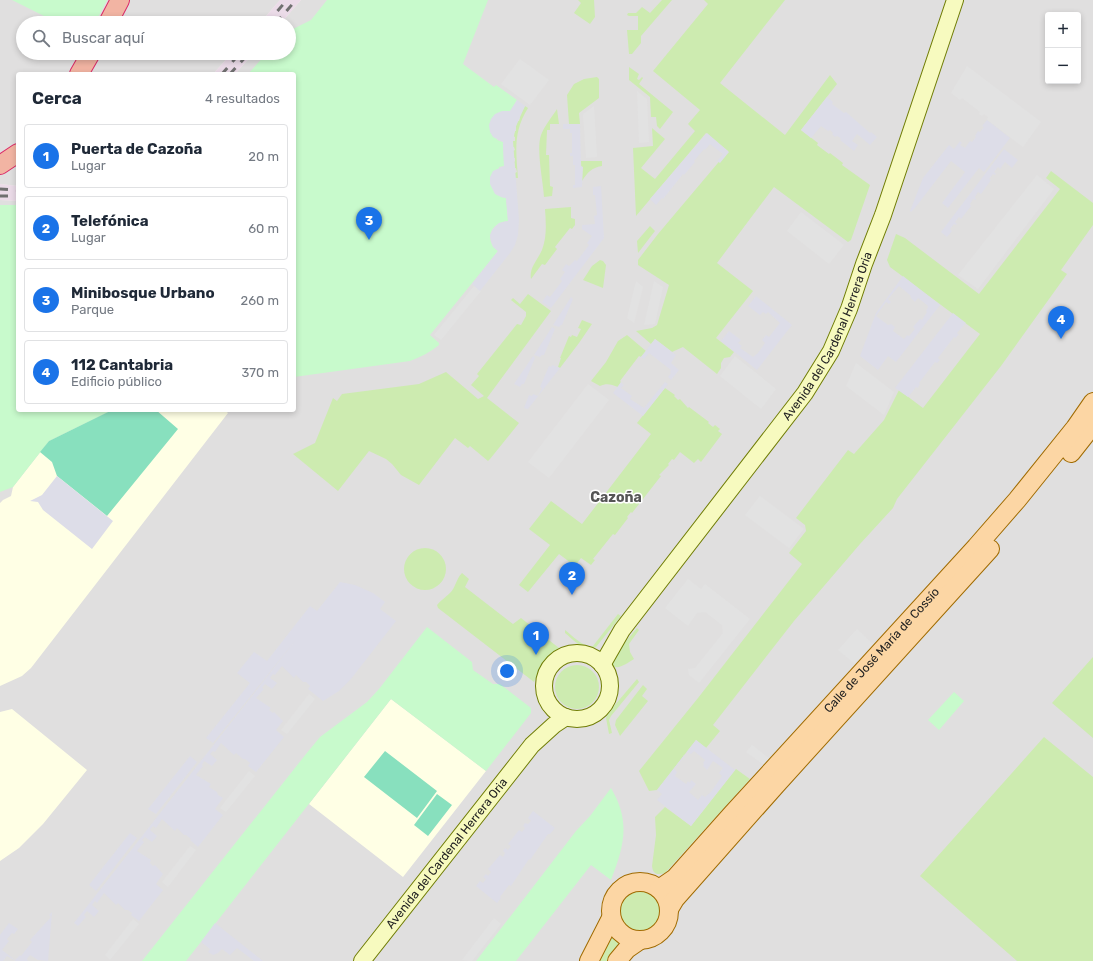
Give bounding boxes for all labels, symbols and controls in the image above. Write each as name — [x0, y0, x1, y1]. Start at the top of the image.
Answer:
map controls — [1045, 12, 1081, 84]
button: + — [1045, 12, 1081, 48]
search box — [16, 16, 296, 60]
icon: search — [30, 27, 52, 49]
text: Buscar aquí — [62, 29, 144, 47]
button: − — [1045, 48, 1081, 84]
text: Cerca — [32, 88, 82, 108]
text: 4 resultados — [205, 91, 280, 106]
text: Puerta de Cazoña — [71, 140, 202, 158]
text: 1 — [43, 149, 49, 164]
text: 20 m — [248, 149, 279, 164]
text: Lugar — [71, 158, 106, 173]
pin: 3 — [356, 207, 382, 240]
text: Telefónica — [71, 212, 149, 230]
text: 2 — [42, 221, 50, 236]
text: 60 m — [248, 221, 279, 236]
text: Lugar — [71, 230, 106, 245]
street label: Avenida del Cardenal Herrera Oria — [780, 250, 875, 423]
text: Minibosque Urbano — [71, 284, 215, 302]
text: 3 — [42, 293, 50, 308]
text: 260 m — [241, 293, 279, 308]
text: Parque — [71, 302, 114, 317]
pin: 4 — [1048, 306, 1074, 339]
text: 112 Cantabria — [71, 356, 173, 374]
text: 4 — [42, 365, 50, 380]
text: 370 m — [242, 365, 279, 380]
text: Edificio público — [71, 374, 162, 389]
district label: Cazoña — [590, 489, 642, 506]
pin: 2 — [559, 562, 585, 595]
street label: Calle de José María de Cossío — [821, 585, 942, 716]
pin: 1 — [523, 622, 549, 655]
your location — [497, 661, 517, 681]
street label: Avenida del Cardenal Herrera Oria — [383, 775, 510, 931]

